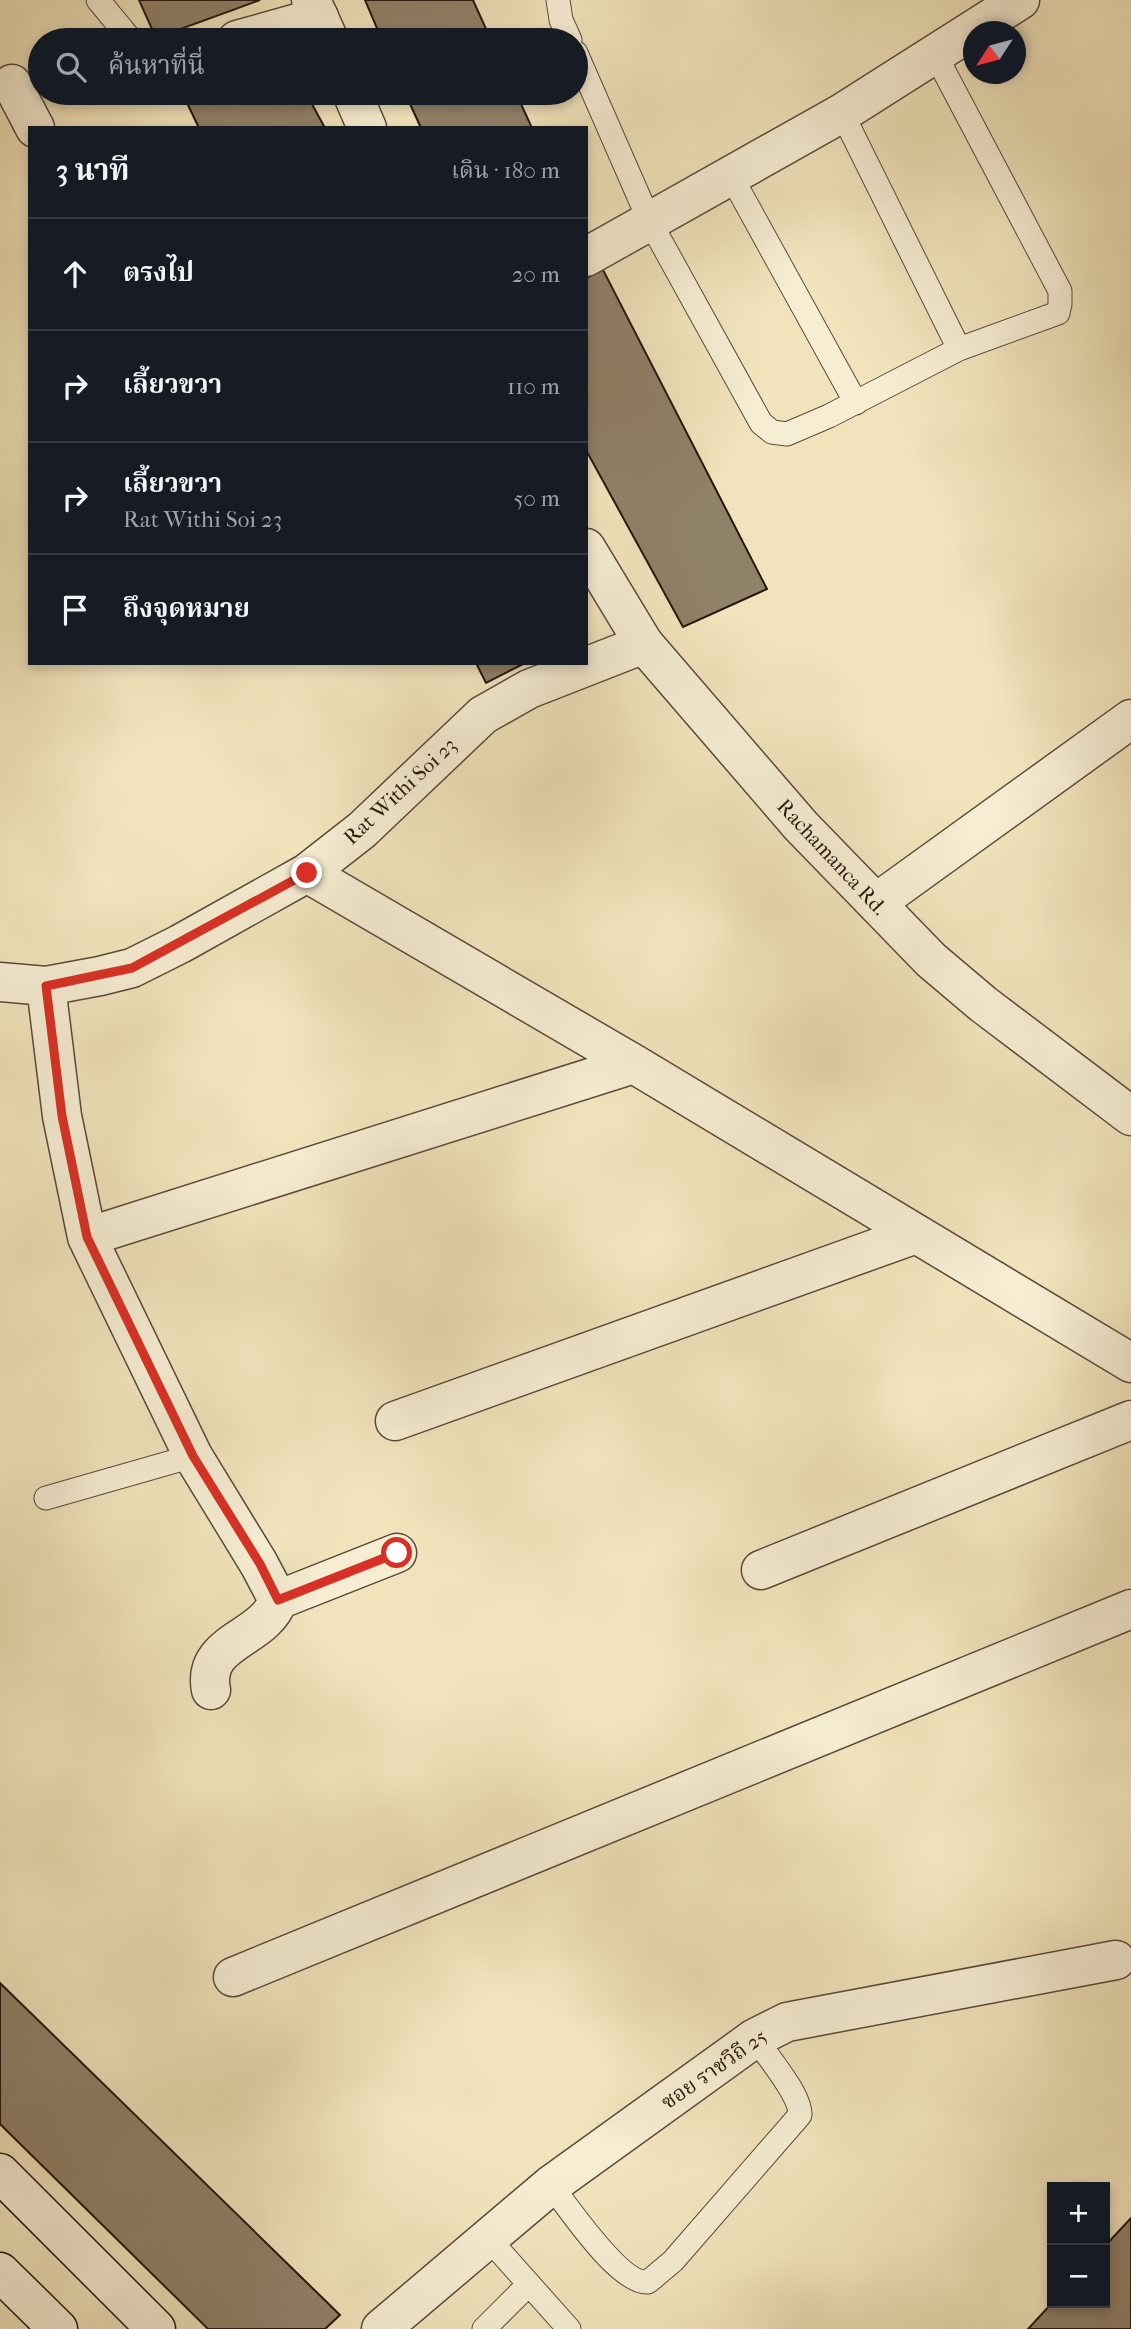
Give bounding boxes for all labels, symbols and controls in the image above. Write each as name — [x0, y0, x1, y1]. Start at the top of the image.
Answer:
north arrow — [963, 21, 1026, 84]
search box — [28, 28, 588, 105]
icon: search — [52, 48, 90, 86]
text: ค้นหาที่นี่ — [108, 50, 205, 81]
text: 3 นาที — [56, 153, 130, 188]
text: เดิน · 180 m — [451, 157, 560, 184]
icon: ahead — [56, 255, 94, 293]
text: ตรงไป — [123, 257, 194, 288]
text: 20 m — [511, 261, 560, 288]
icon: right — [56, 367, 94, 405]
text: เลี้ยวขวา — [123, 369, 222, 400]
text: 110 m — [507, 373, 560, 400]
text: เลี้ยวขวา — [123, 468, 222, 499]
icon: right — [56, 479, 94, 517]
text: 50 m — [513, 485, 560, 512]
text: Rat Withi Soi 23 — [123, 506, 282, 533]
icon: arrive — [56, 591, 94, 629]
text: ถึงจุดหมาย — [123, 593, 250, 624]
street label: Rat Withi Soi 23 — [339, 733, 461, 849]
street label: Rachamanca Rd. — [772, 794, 892, 920]
route end — [291, 857, 322, 888]
route start — [381, 1537, 412, 1568]
street label: ซอย ราชวิถี 25 — [657, 2024, 771, 2114]
map controls — [1047, 2182, 1110, 2308]
button: + — [1047, 2182, 1110, 2245]
button: − — [1047, 2245, 1110, 2308]

